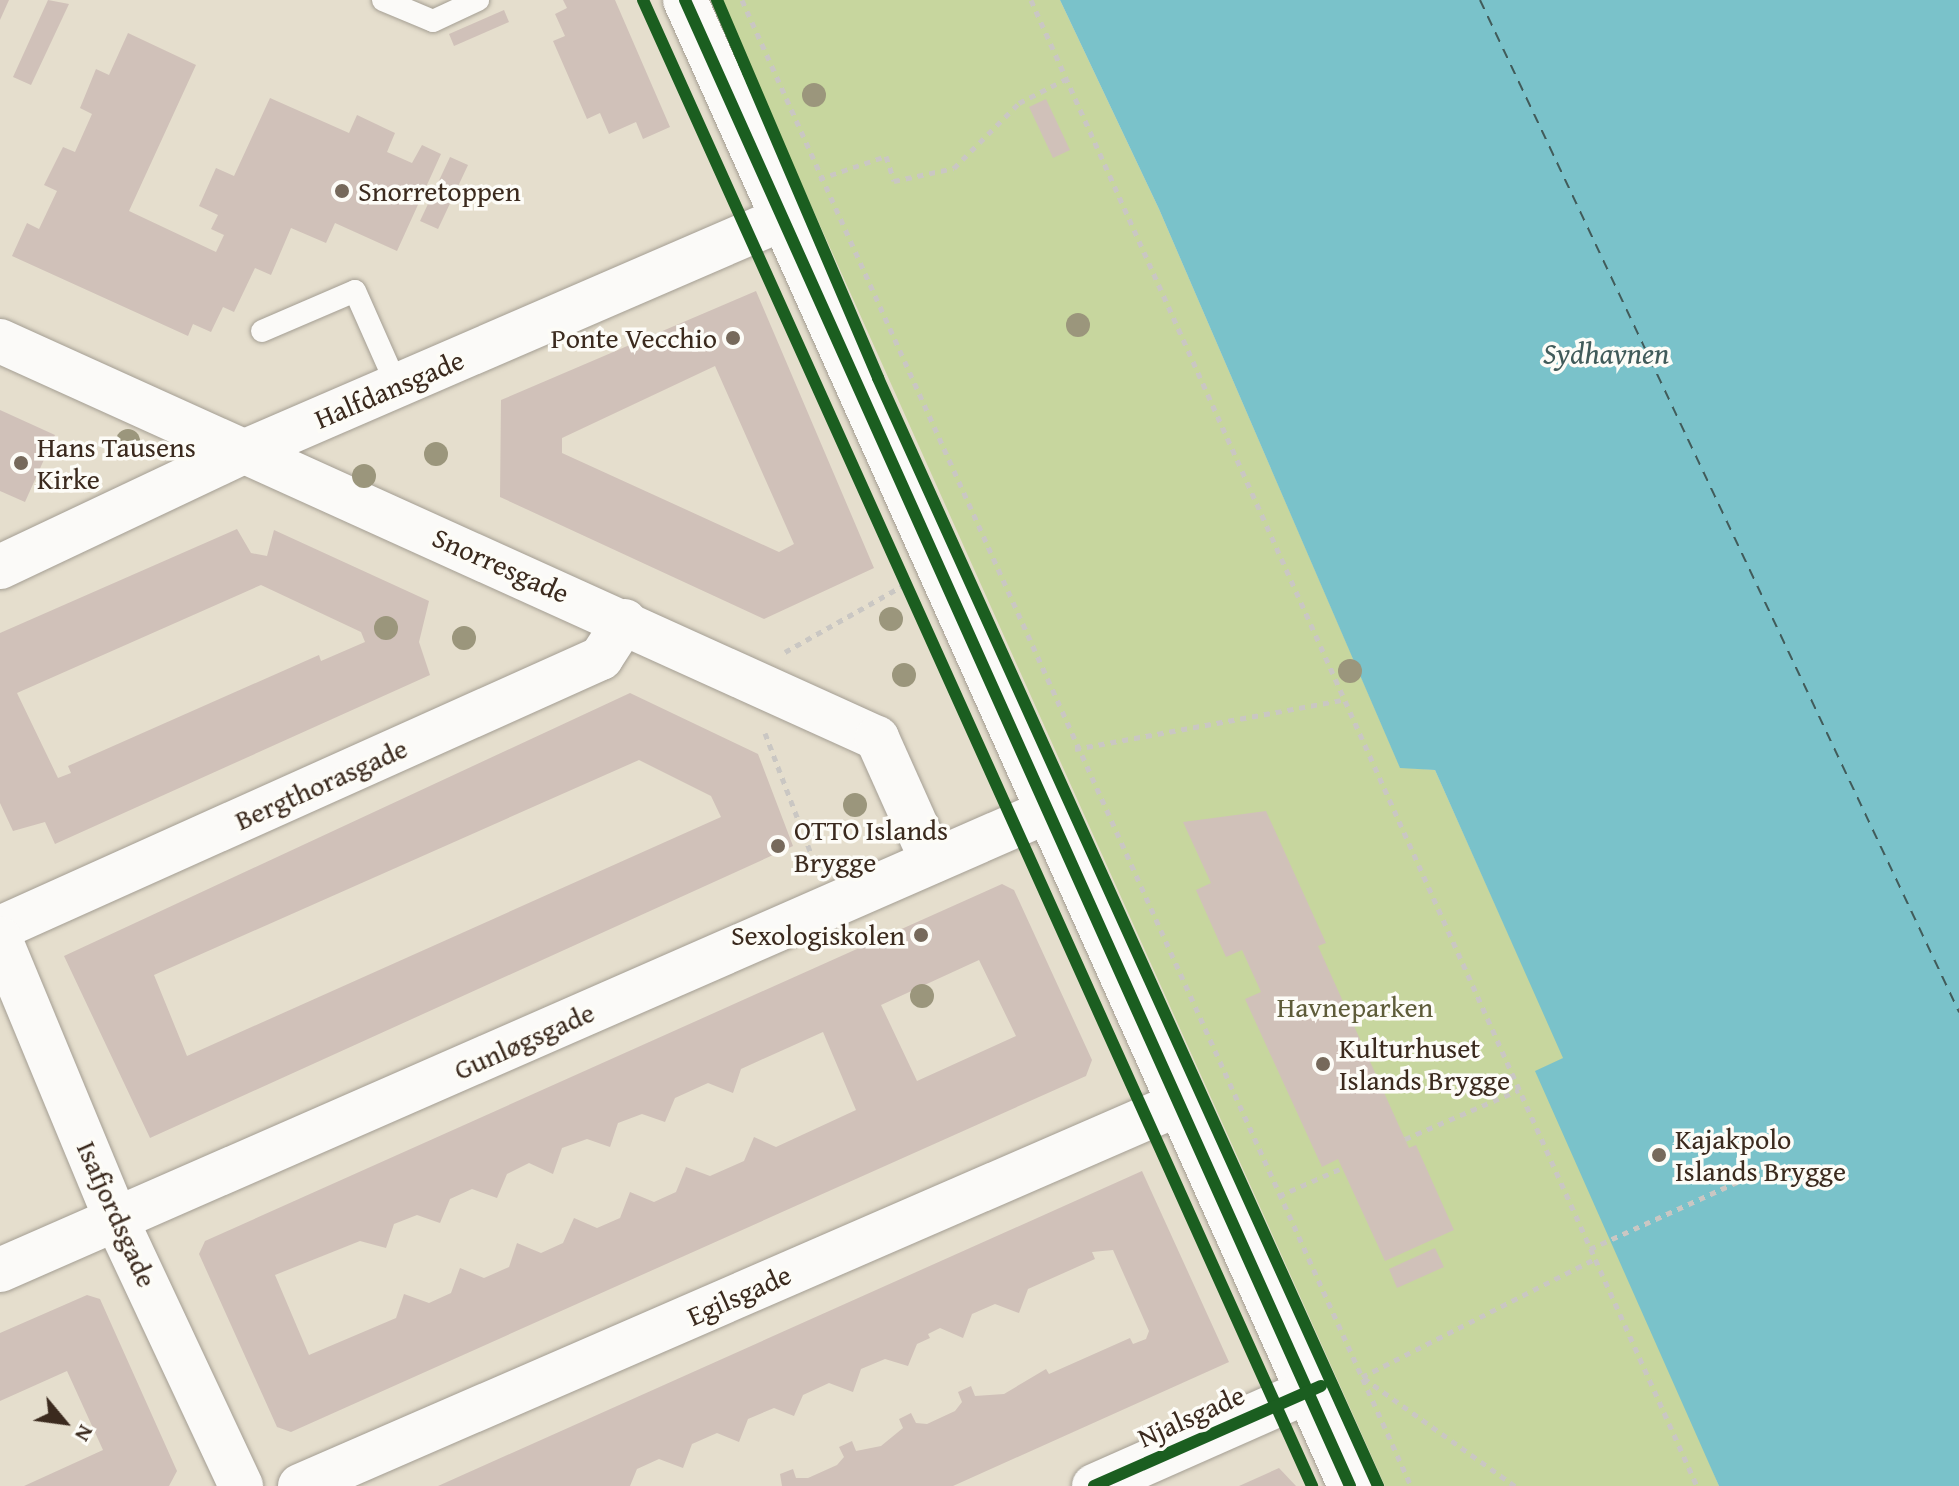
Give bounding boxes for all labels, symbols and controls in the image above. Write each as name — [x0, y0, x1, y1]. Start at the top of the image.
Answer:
place label: Snorretoppen — [358, 174, 521, 208]
marker: Snorretoppen — [333, 182, 351, 200]
place label: Ponte Vecchio — [551, 321, 717, 355]
marker: Ponte Vecchio — [724, 329, 742, 347]
water label: Sydhavnen — [1543, 335, 1669, 371]
street label: Halfdansgade — [309, 342, 469, 436]
place label: Hans Tausens Kirke — [37, 430, 196, 496]
marker: Hans Tausens Kirke — [12, 454, 30, 472]
street label: Snorresgade — [428, 520, 574, 610]
street label: Bergthorasgade — [230, 731, 412, 837]
place label: OTTO Islands Brygge — [794, 813, 948, 879]
marker: OTTO Islands Brygge — [769, 837, 787, 855]
place label: Sexologiskolen — [731, 918, 905, 952]
marker: Sexologiskolen — [912, 926, 930, 944]
park label: Havneparken — [1277, 990, 1433, 1024]
street label: Gunløgsgade — [449, 995, 599, 1087]
place label: Kulturhuset Islands Brygge — [1339, 1031, 1510, 1097]
marker: Kulturhuset Islands Brygge — [1314, 1055, 1332, 1073]
place label: Kajakpolo Islands Brygge — [1675, 1122, 1846, 1188]
street label: Isafjordsgade — [70, 1136, 164, 1292]
marker: Kajakpolo Islands Brygge — [1650, 1146, 1668, 1164]
street label: Egilsgade — [682, 1257, 796, 1333]
street label: Njalsgade — [1132, 1378, 1250, 1454]
north arrow — [24, 1382, 104, 1462]
text: N — [67, 1419, 103, 1448]

